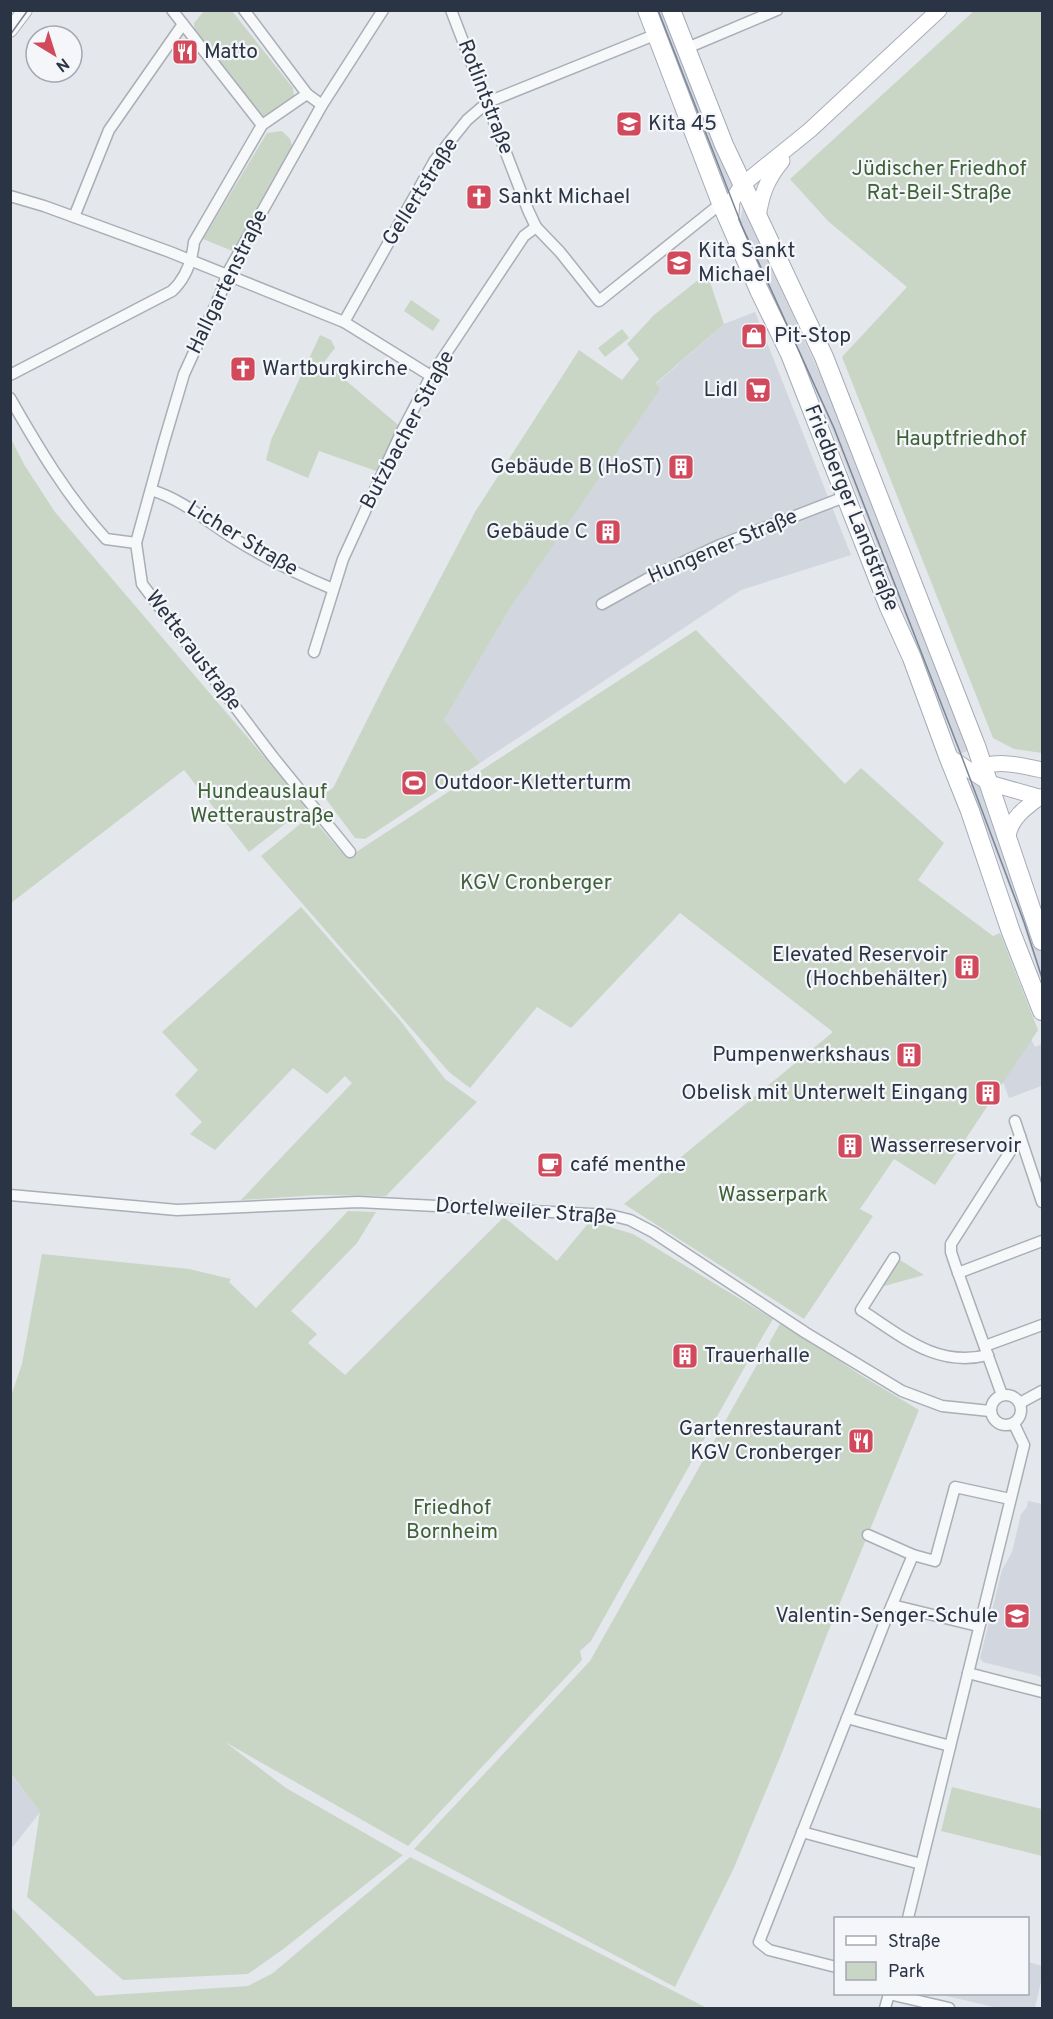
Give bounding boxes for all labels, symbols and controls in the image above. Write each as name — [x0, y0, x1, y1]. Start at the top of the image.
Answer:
north arrow — [24, 24, 84, 84]
street label: Rotlintstraße — [451, 36, 519, 158]
restaurant icon: Matto — [170, 37, 200, 67]
place label: Matto — [204, 39, 258, 66]
text: N — [51, 53, 73, 76]
school or university icon: Kita 45 — [614, 109, 644, 139]
place label: Kita 45 — [648, 111, 717, 138]
street label: Gellertstraße — [377, 133, 465, 251]
park label: Jüdischer Friedhof Rat-Beil-Straße — [851, 156, 1027, 207]
church icon: Sankt Michael — [464, 182, 494, 212]
place label: Sankt Michael — [498, 184, 630, 211]
street label: Hallgartenstraße — [181, 205, 275, 359]
place label: Kita Sankt Michael — [698, 238, 796, 289]
school or university icon: Kita Sankt Michael — [664, 248, 694, 278]
shop icon: Pit-Stop — [739, 321, 769, 351]
place label: Pit-Stop — [774, 323, 851, 350]
street label: Butzbacher Straße — [355, 346, 461, 514]
church icon: Wartburgkirche — [228, 354, 258, 384]
place label: Wartburgkirche — [262, 356, 408, 383]
supermarket icon: Lidl — [743, 375, 773, 405]
place label: Lidl — [704, 377, 738, 404]
street label: Friedberger Landstraße — [797, 401, 905, 615]
park label: Hauptfriedhof — [895, 426, 1027, 453]
building icon: Gebäude B (HoST) — [666, 452, 696, 482]
place label: Gebäude B (HoST) — [490, 454, 662, 481]
street label: Licher Straße — [181, 495, 303, 583]
street label: Hungener Straße — [644, 503, 802, 591]
building icon: Gebäude C — [593, 517, 623, 547]
place label: Gebäude C — [486, 519, 588, 546]
street label: Wetteraustraße — [139, 585, 247, 717]
sports icon: Outdoor-Kletterturm — [399, 768, 429, 798]
place label: Outdoor-Kletterturm — [434, 770, 631, 797]
park label: Hundeauslauf Wetteraustraße — [190, 779, 334, 830]
park label: KGV Cronberger — [460, 870, 612, 897]
place label: Elevated Reservoir (Hochbehälter) — [772, 942, 948, 993]
building icon: Elevated Reservoir (Hochbehälter) — [952, 952, 982, 982]
building icon: Pumpenwerkshaus — [894, 1040, 924, 1070]
place label: Pumpenwerkshaus — [712, 1042, 890, 1069]
building icon: Obelisk mit Unterwelt Eingang — [973, 1078, 1003, 1108]
place label: Obelisk mit Unterwelt Eingang — [681, 1080, 968, 1107]
building icon: Wasserreservoir — [835, 1131, 865, 1161]
place label: Wasserreservoir — [870, 1133, 1021, 1160]
cafe icon: café menthe — [535, 1150, 565, 1180]
place label: café menthe — [570, 1152, 686, 1179]
park label: Wasserpark — [718, 1182, 828, 1209]
street label: Dortelweiler Straße — [435, 1192, 617, 1232]
building icon: Trauerhalle — [670, 1341, 700, 1371]
place label: Trauerhalle — [704, 1343, 810, 1370]
place label: Gartenrestaurant KGV Cronberger — [679, 1416, 842, 1467]
restaurant icon: Gartenrestaurant KGV Cronberger — [846, 1426, 876, 1456]
park label: Friedhof Bornheim — [406, 1495, 498, 1546]
school or university icon: Valentin-Senger-Schule — [1002, 1601, 1032, 1631]
place label: Valentin-Senger-Schule — [775, 1603, 998, 1630]
legend — [834, 1917, 1029, 1995]
text: Straße — [888, 1931, 940, 1954]
text: Park — [888, 1961, 925, 1984]

